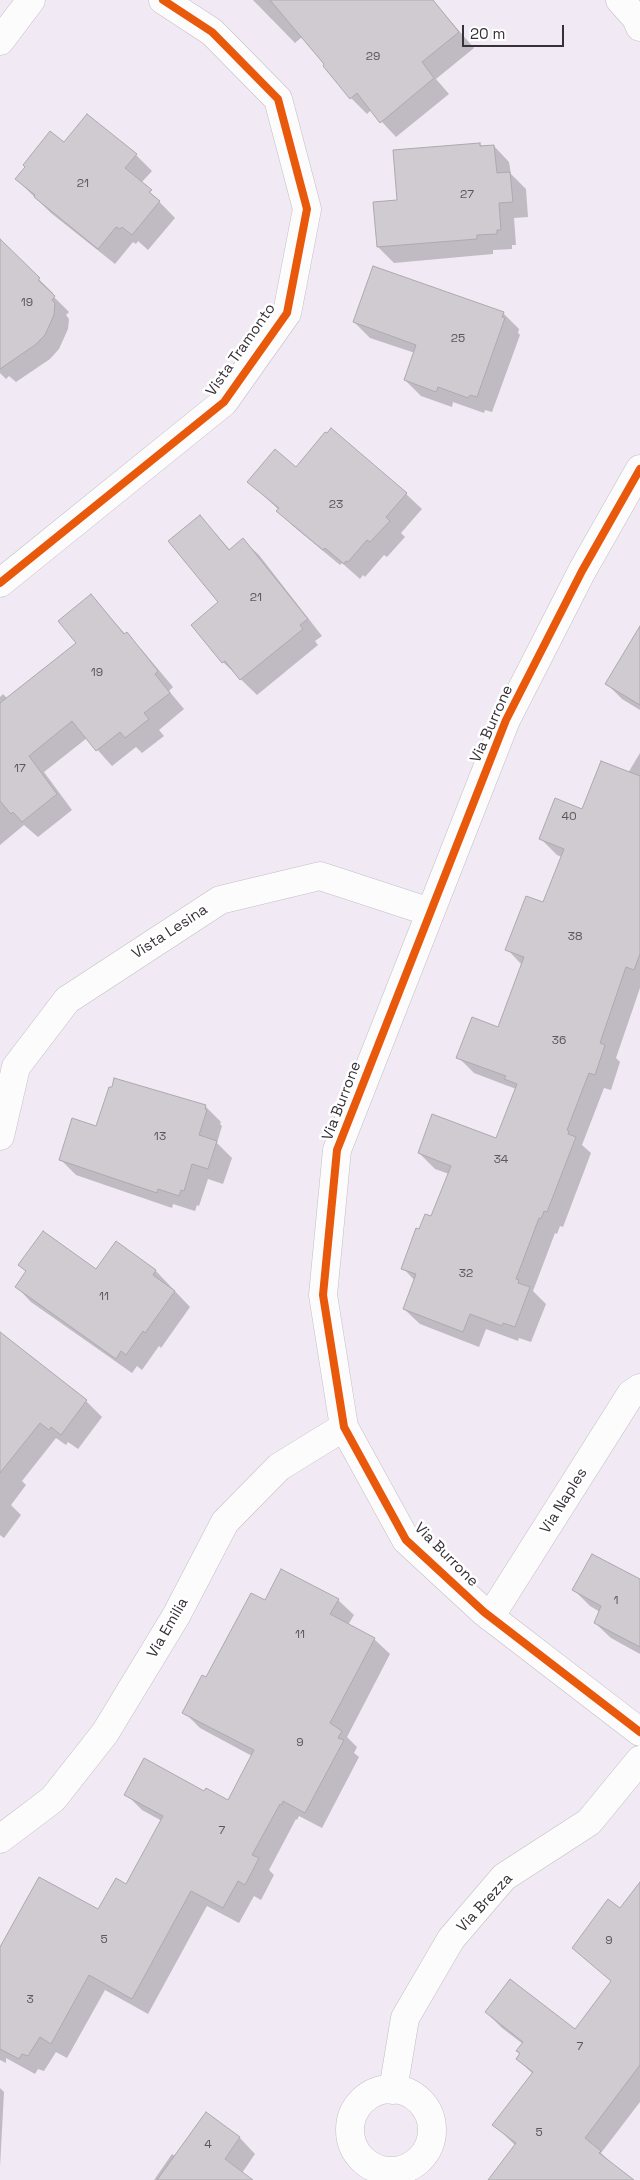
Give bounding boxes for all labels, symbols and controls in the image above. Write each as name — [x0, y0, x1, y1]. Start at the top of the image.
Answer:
scale bar — [465, 15, 568, 47]
text: 20 m — [470, 24, 505, 43]
house number: 29 — [366, 50, 380, 64]
house number: 21 — [77, 177, 89, 191]
house number: 27 — [460, 188, 474, 202]
house number: 19 — [21, 296, 33, 310]
street label: Vista Tramonto — [202, 300, 280, 400]
house number: 25 — [451, 332, 465, 346]
house number: 23 — [329, 498, 343, 512]
house number: 21 — [250, 591, 262, 605]
house number: 19 — [91, 666, 103, 680]
street label: Via Burrone — [467, 682, 517, 766]
house number: 17 — [14, 762, 26, 776]
house number: 40 — [561, 810, 577, 824]
street label: Vista Lesina — [129, 901, 211, 963]
house number: 38 — [568, 930, 582, 944]
house number: 36 — [552, 1034, 566, 1048]
street label: Via Burrone — [319, 1059, 365, 1143]
house number: 13 — [154, 1130, 166, 1144]
house number: 34 — [494, 1153, 508, 1167]
house number: 32 — [459, 1267, 473, 1281]
house number: 11 — [99, 1290, 109, 1304]
street label: Via Naples — [537, 1465, 591, 1537]
street label: Via Burrone — [410, 1519, 482, 1591]
house number: 1 — [613, 1594, 619, 1608]
street label: Via Emilia — [144, 1595, 192, 1661]
house number: 11 — [295, 1628, 305, 1642]
house number: 9 — [296, 1736, 304, 1750]
house number: 7 — [219, 1824, 225, 1838]
street label: Via Brezza — [453, 1870, 517, 1936]
house number: 5 — [100, 1933, 108, 1947]
house number: 9 — [605, 1934, 613, 1948]
house number: 3 — [26, 1993, 34, 2007]
house number: 7 — [577, 2040, 583, 2054]
house number: 5 — [535, 2126, 543, 2140]
house number: 4 — [204, 2138, 212, 2152]

